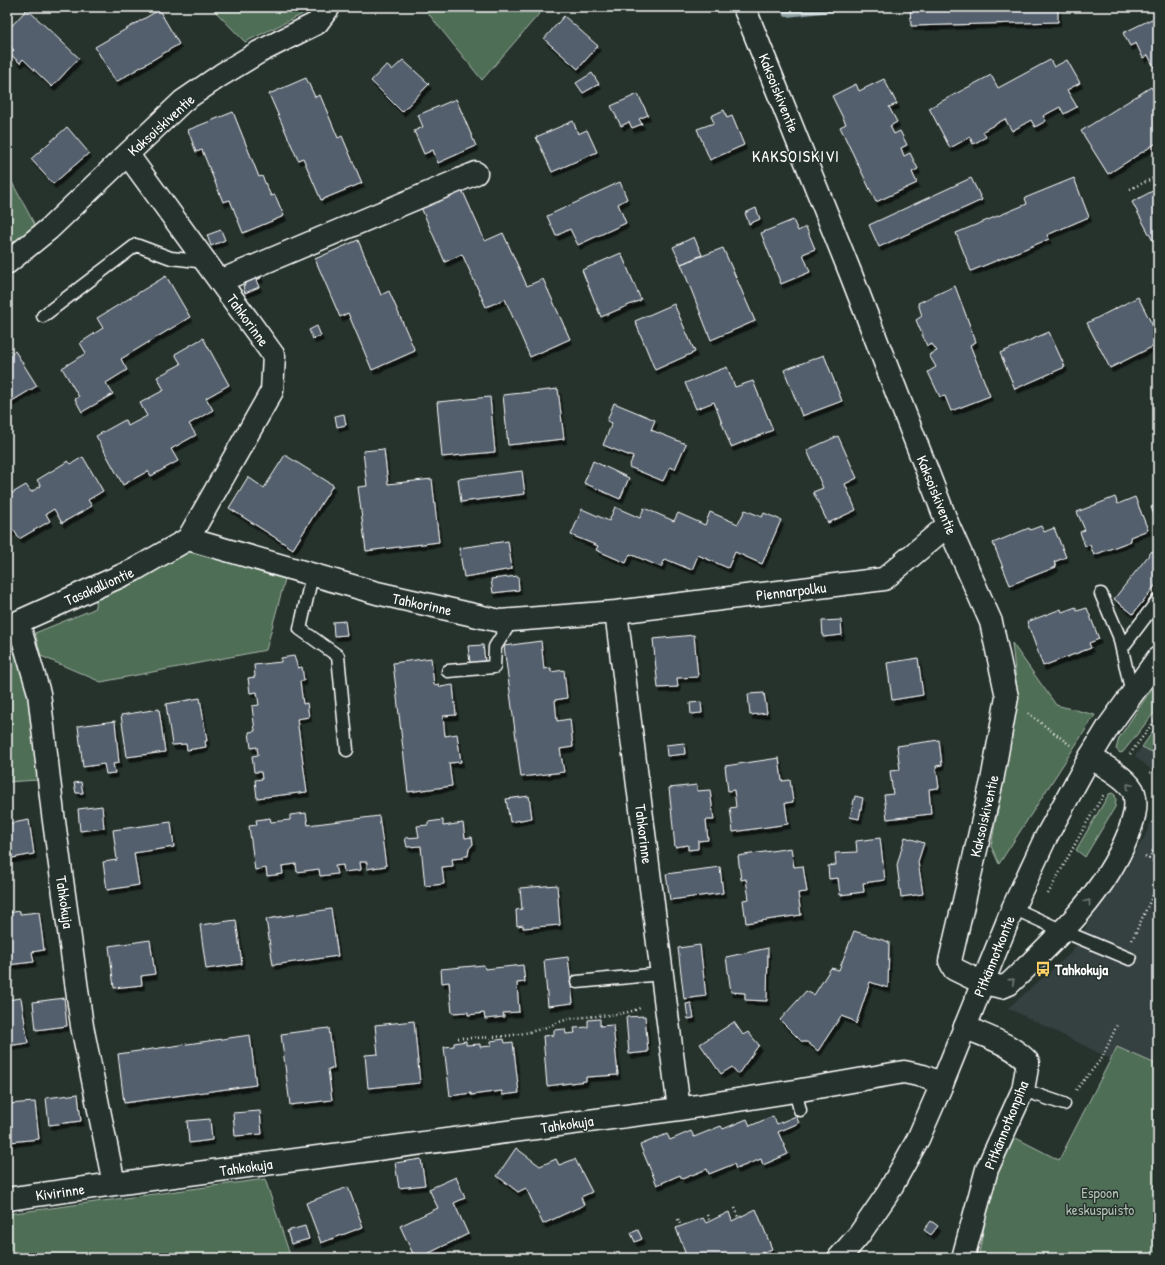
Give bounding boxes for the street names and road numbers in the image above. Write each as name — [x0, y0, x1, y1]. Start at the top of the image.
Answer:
street label: Kaksoiskiventie — [754, 50, 804, 136]
street label: Kaksoiskiventie — [123, 89, 199, 161]
street label: Tahkorinne — [222, 290, 274, 351]
street label: Kaksoiskiventie — [912, 452, 962, 538]
street label: Tasakalliontie — [61, 561, 137, 611]
street label: Piennarpolku — [755, 576, 827, 606]
street label: Tahkorinne — [390, 587, 454, 621]
street label: Kaksoiskiventie — [964, 773, 1004, 859]
street label: Tahkorinne — [630, 803, 658, 865]
street label: Tahkokuja — [51, 874, 79, 930]
street label: Pitkännotkontie — [968, 912, 1020, 1000]
street label: Pitkännotkonpiha — [979, 1078, 1033, 1172]
street label: Tahkokuja — [539, 1110, 595, 1138]
street label: Tahkokuja — [218, 1153, 274, 1181]
street label: Kivirinne — [34, 1178, 86, 1206]

